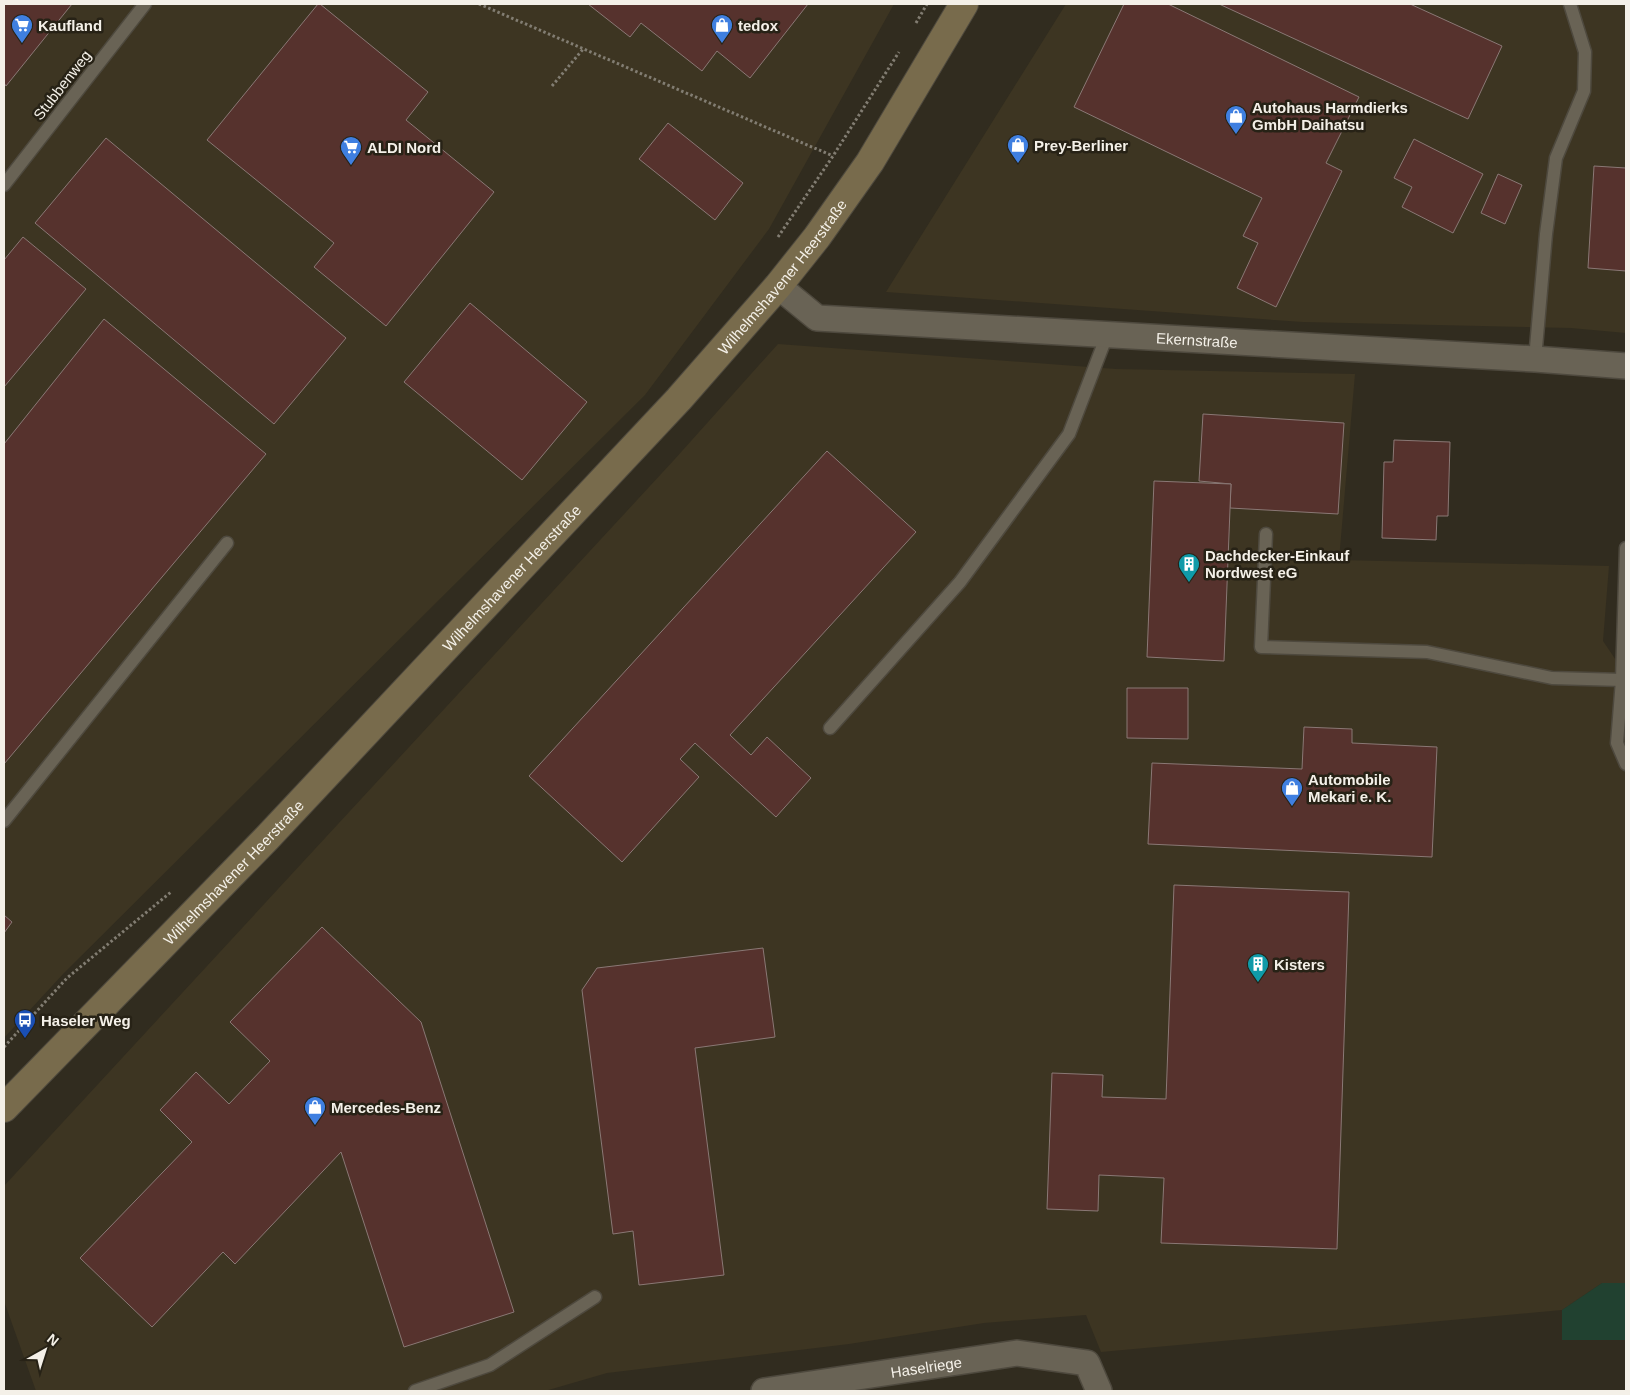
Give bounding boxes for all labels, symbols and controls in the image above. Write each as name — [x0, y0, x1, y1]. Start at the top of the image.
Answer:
supermarket icon: Kaufland — [10, 13, 34, 44]
shop icon: tedox — [710, 13, 734, 44]
place label: Kaufland — [38, 17, 102, 34]
place label: tedox — [738, 17, 779, 34]
street label: Stubbenweg — [30, 47, 94, 123]
place label: Autohaus Harmdierks GmbH Daihatsu — [1252, 99, 1408, 133]
shop icon: Autohaus Harmdierks GmbH Daihatsu — [1224, 104, 1248, 135]
shop icon: Prey-Berliner — [1006, 133, 1030, 164]
supermarket icon: ALDI Nord — [339, 135, 363, 166]
place label: Prey-Berliner — [1034, 137, 1128, 154]
place label: ALDI Nord — [367, 139, 441, 156]
street label: Wilhelmshavener Heerstraße — [714, 196, 850, 357]
street label: Ekernstraße — [1156, 329, 1238, 351]
street label: Wilhelmshavener Heerstraße — [439, 501, 584, 654]
place label: Dachdecker-Einkauf Nordwest eG — [1205, 547, 1350, 581]
building icon: Dachdecker-Einkauf Nordwest eG — [1177, 552, 1201, 583]
place label: Automobile Mekari e. K. — [1308, 771, 1391, 805]
shop icon: Automobile Mekari e. K. — [1280, 776, 1304, 807]
street label: Wilhelmshavener Heerstraße — [160, 796, 307, 948]
building icon: Kisters — [1246, 952, 1270, 983]
place label: Kisters — [1274, 956, 1325, 973]
bus stop icon: Haseler Weg — [13, 1008, 37, 1039]
place label: Haseler Weg — [41, 1012, 131, 1029]
shop icon: Mercedes-Benz — [303, 1095, 327, 1126]
place label: Mercedes-Benz — [331, 1099, 441, 1116]
north arrow — [20, 1325, 70, 1375]
text: N — [44, 1330, 62, 1349]
street label: Haselriege — [889, 1353, 963, 1380]

